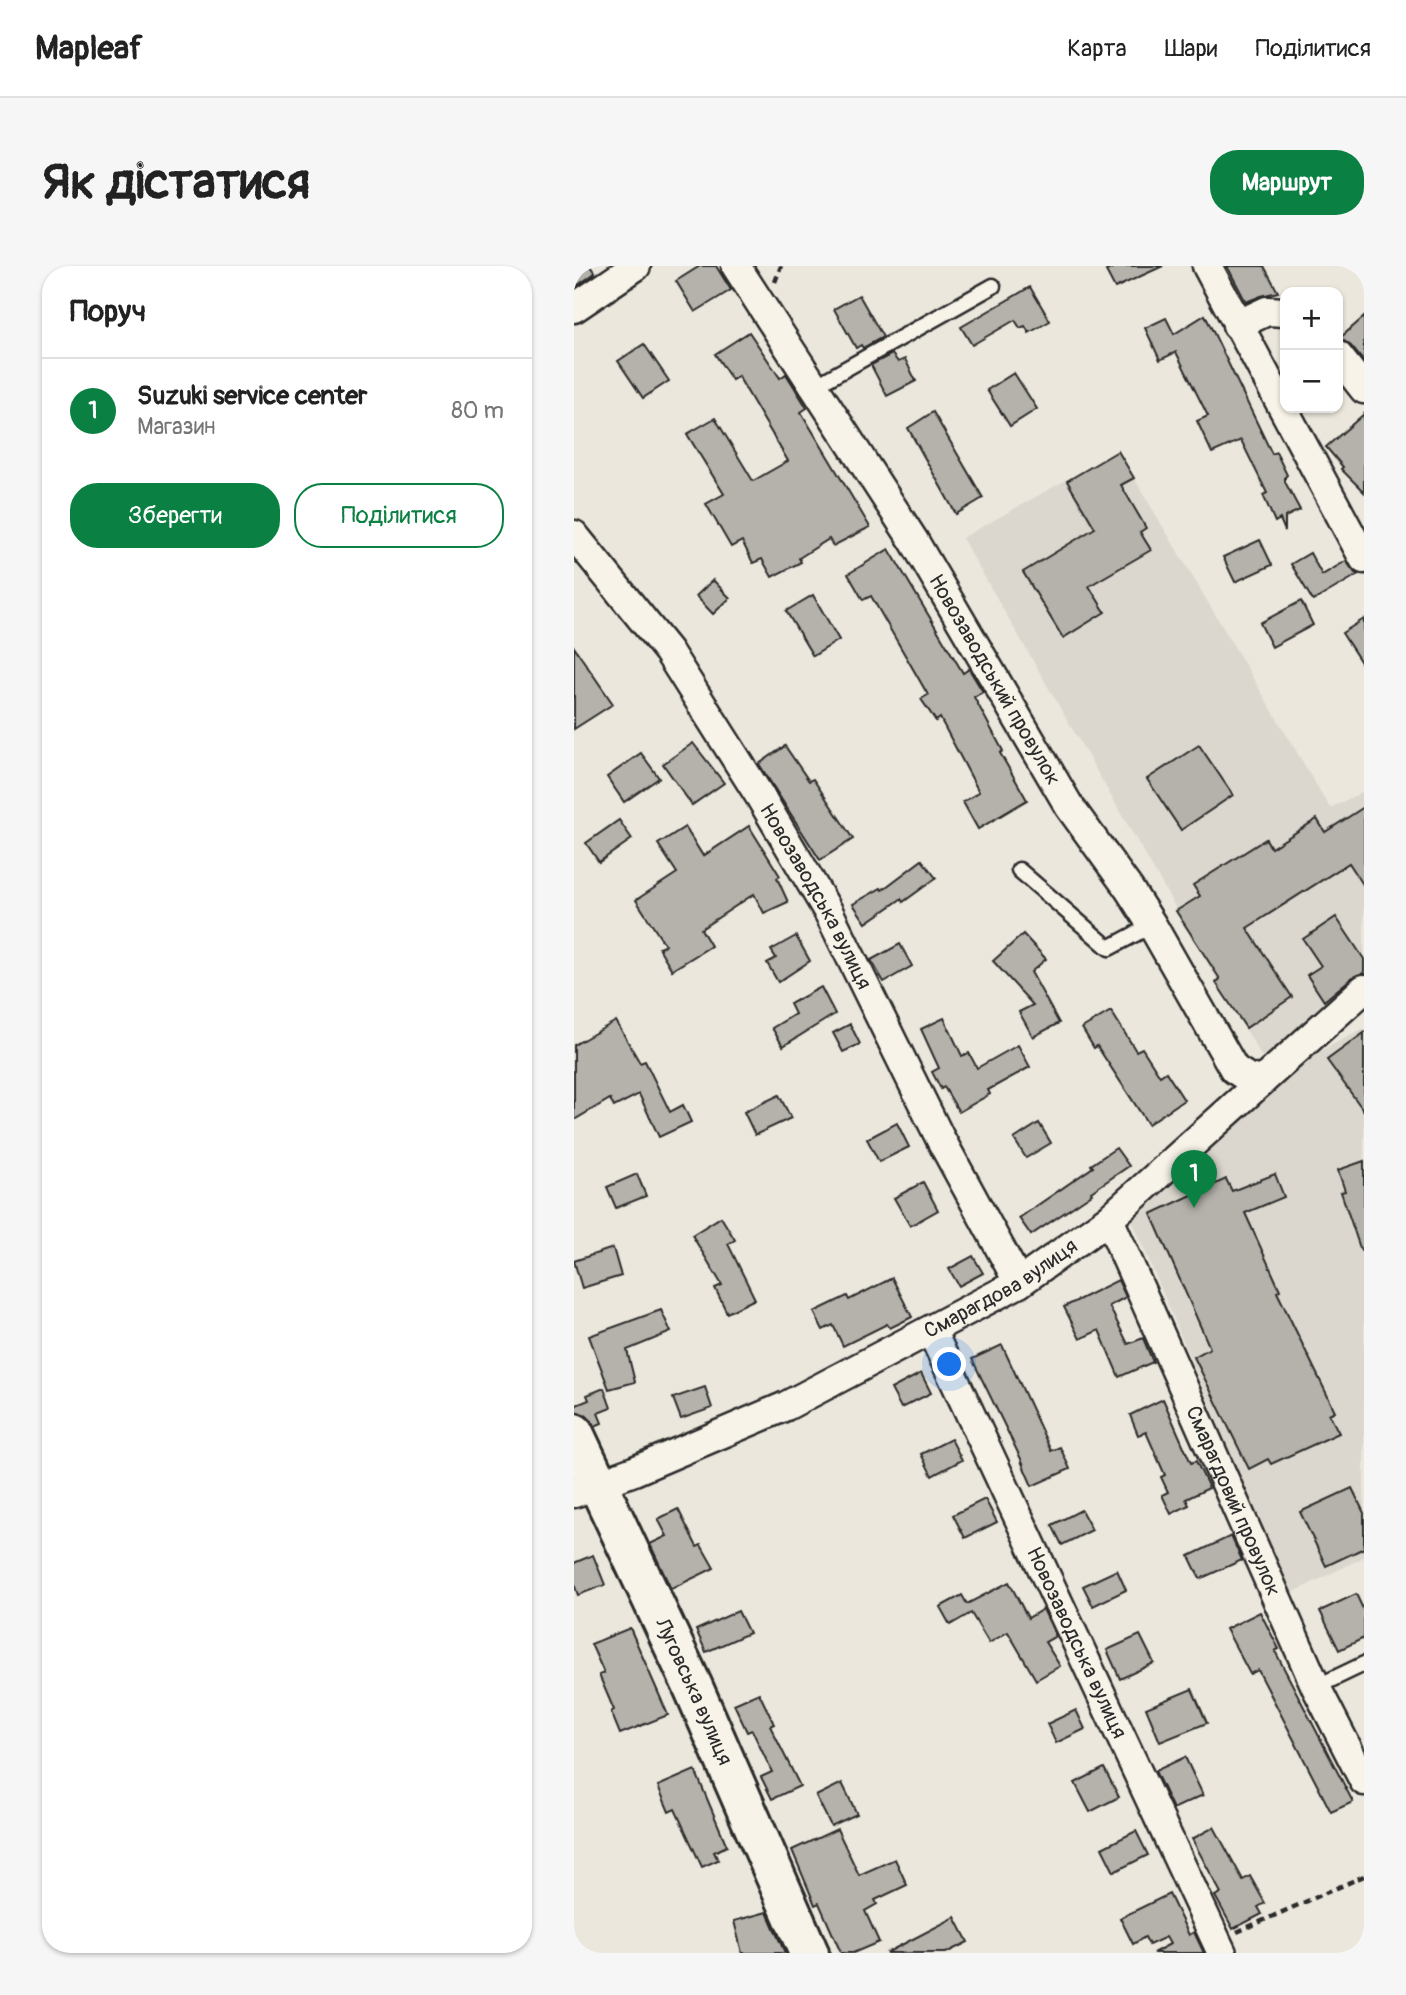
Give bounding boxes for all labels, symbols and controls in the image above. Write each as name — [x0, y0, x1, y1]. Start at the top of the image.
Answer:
text: Mapleaf — [35, 28, 143, 69]
text: Карта — [1067, 34, 1127, 63]
text: Шари — [1165, 34, 1218, 63]
text: Поділитися — [1256, 34, 1371, 63]
button: Маршрут — [1210, 150, 1364, 215]
text: Як дістатися — [42, 152, 310, 213]
map controls — [1280, 287, 1343, 413]
button: + — [1280, 287, 1343, 350]
text: Поруч — [70, 293, 146, 330]
button: − — [1280, 350, 1343, 413]
text: Suzuki service center — [137, 380, 367, 412]
text: 1 — [89, 396, 98, 425]
text: 80 m — [451, 396, 504, 425]
text: Магазин — [137, 412, 216, 441]
button: Зберегти — [70, 483, 280, 548]
button: Поділитися — [294, 483, 504, 548]
street label: Новозаводський провулок — [922, 569, 1067, 790]
street label: Новозаводська вулиця — [753, 799, 878, 994]
pin: 1 — [1171, 1150, 1217, 1208]
street label: Смарагдова вулиця — [919, 1233, 1083, 1345]
your location — [932, 1347, 966, 1381]
street label: Смарагдовий провулок — [1179, 1402, 1287, 1600]
street label: Новозаводська вулиця — [1020, 1543, 1133, 1743]
street label: Луговська вулиця — [648, 1613, 738, 1769]

